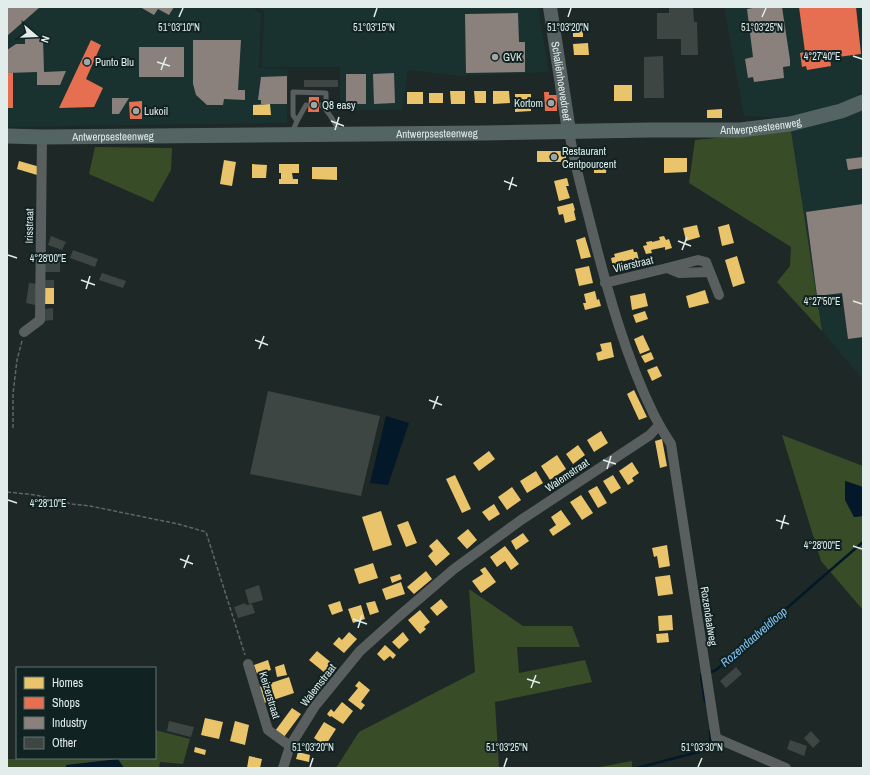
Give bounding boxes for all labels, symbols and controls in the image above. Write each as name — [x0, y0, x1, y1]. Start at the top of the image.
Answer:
north arrow — [16, 16, 56, 56]
text: 51°03'10"N — [158, 21, 200, 34]
text: 51°03'15"N — [353, 21, 395, 34]
text: 51°03'20"N — [547, 21, 589, 34]
text: 51°03'25"N — [741, 21, 783, 34]
text: N — [38, 34, 53, 45]
street label: Schaliënhoevedreef — [548, 40, 574, 122]
place label: GVK — [503, 50, 522, 64]
text: 4°27'40"E — [804, 50, 840, 63]
marker: GVK — [490, 52, 500, 62]
place label: Punto Blu — [95, 55, 134, 69]
marker: Punto Blu — [82, 57, 92, 67]
place label: Kortom — [514, 96, 543, 110]
place label: Q8 easy — [322, 98, 356, 112]
marker: Kortom — [546, 98, 556, 108]
marker: Q8 easy — [309, 100, 319, 110]
place label: Lukoil — [144, 104, 168, 118]
marker: Lukoil — [131, 106, 141, 116]
street label: Antwerpsesteenweg — [719, 114, 803, 137]
street label: Antwerpsesteenweg — [395, 126, 478, 141]
street label: Antwerpsesteenweg — [71, 129, 154, 144]
place label: Restaurant Centpourcent — [562, 144, 617, 171]
marker: Restaurant Centpourcent — [549, 152, 559, 162]
street label: Irisstraat — [22, 208, 36, 244]
text: 4°28'00"E — [30, 252, 66, 265]
street label: Vlierstraat — [611, 252, 655, 275]
text: 4°27'50"E — [804, 295, 840, 308]
street label: Walemstraat — [542, 455, 592, 495]
text: 4°28'10"E — [30, 497, 66, 510]
text: 4°28'00"E — [804, 539, 840, 552]
street label: Rozendaalweg — [697, 585, 721, 647]
water label: Rozendaalveldloop — [717, 603, 791, 670]
street label: Walemstraat — [297, 660, 339, 709]
legend — [16, 667, 156, 759]
street label: Keizerstraat — [256, 670, 284, 721]
text: Homes — [52, 675, 83, 691]
text: Shops — [52, 695, 80, 711]
text: Industry — [52, 715, 87, 731]
text: Other — [52, 735, 77, 751]
text: 51°03'20"N — [292, 741, 334, 754]
text: 51°03'25"N — [486, 741, 528, 754]
text: 51°03'30"N — [681, 741, 723, 754]

